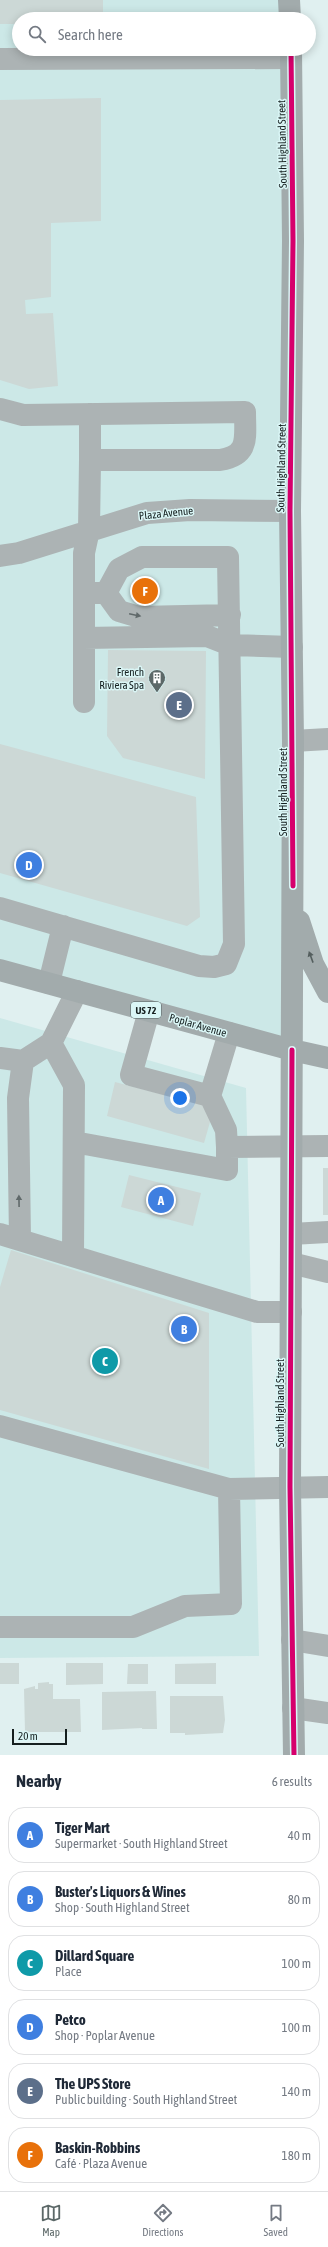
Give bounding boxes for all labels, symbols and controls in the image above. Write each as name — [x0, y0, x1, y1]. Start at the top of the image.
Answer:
search box — [12, 12, 316, 56]
icon: search — [26, 23, 48, 45]
text: Search here — [58, 26, 123, 43]
street label: South Highland Street — [275, 100, 289, 188]
street label: South Highland Street — [274, 424, 288, 512]
street label: Plaza Avenue — [138, 504, 194, 522]
pin: F — [132, 576, 158, 606]
one-way arrow — [129, 613, 142, 619]
place label: French Riviera Spa — [99, 666, 144, 691]
building icon: French Riviera Spa — [147, 668, 167, 693]
pin: E — [166, 690, 192, 720]
street label: South Highland Street — [277, 748, 289, 836]
pin: D — [16, 850, 42, 880]
one-way arrow — [307, 950, 313, 962]
road number: US 72 — [131, 1002, 161, 1018]
street label: Poplar Avenue — [168, 1011, 228, 1039]
your location — [170, 1088, 190, 1108]
pin: A — [148, 1185, 174, 1215]
one-way arrow — [16, 1194, 22, 1207]
pin: B — [171, 1314, 197, 1344]
pin: C — [92, 1346, 118, 1376]
street label: South Highland Street — [274, 1359, 286, 1447]
scale bar — [12, 1727, 67, 1746]
text: 20 m — [18, 1730, 38, 1742]
text: Nearby — [16, 1771, 62, 1791]
text: 6 results — [272, 1774, 312, 1789]
text: Tiger Mart — [55, 1819, 110, 1836]
text: A — [27, 1828, 33, 1843]
text: 40 m — [288, 1828, 311, 1843]
text: Supermarket · South Highland Street — [55, 1836, 228, 1851]
text: Buster's Liquors & Wines — [55, 1883, 186, 1900]
text: B — [27, 1892, 33, 1907]
text: 80 m — [288, 1892, 311, 1907]
text: Shop · South Highland Street — [55, 1900, 190, 1915]
text: Dillard Square — [55, 1947, 134, 1964]
text: C — [27, 1956, 33, 1971]
text: 100 m — [282, 1956, 311, 1971]
text: Place — [55, 1964, 82, 1979]
text: Petco — [55, 2011, 86, 2028]
text: D — [26, 2020, 34, 2035]
text: 100 m — [282, 2020, 311, 2035]
text: Shop · Poplar Avenue — [55, 2028, 155, 2043]
text: The UPS Store — [55, 2075, 131, 2092]
text: E — [27, 2084, 33, 2099]
text: 140 m — [282, 2084, 311, 2099]
text: Public building · South Highland Street — [55, 2092, 237, 2107]
text: Baskin-Robbins — [55, 2139, 140, 2156]
text: F — [27, 2148, 33, 2163]
text: 180 m — [282, 2148, 311, 2163]
text: Café · Plaza Avenue — [55, 2156, 147, 2171]
tab: Map — [40, 2202, 62, 2238]
tab: Directions — [142, 2202, 183, 2238]
tab: Saved — [264, 2202, 288, 2238]

